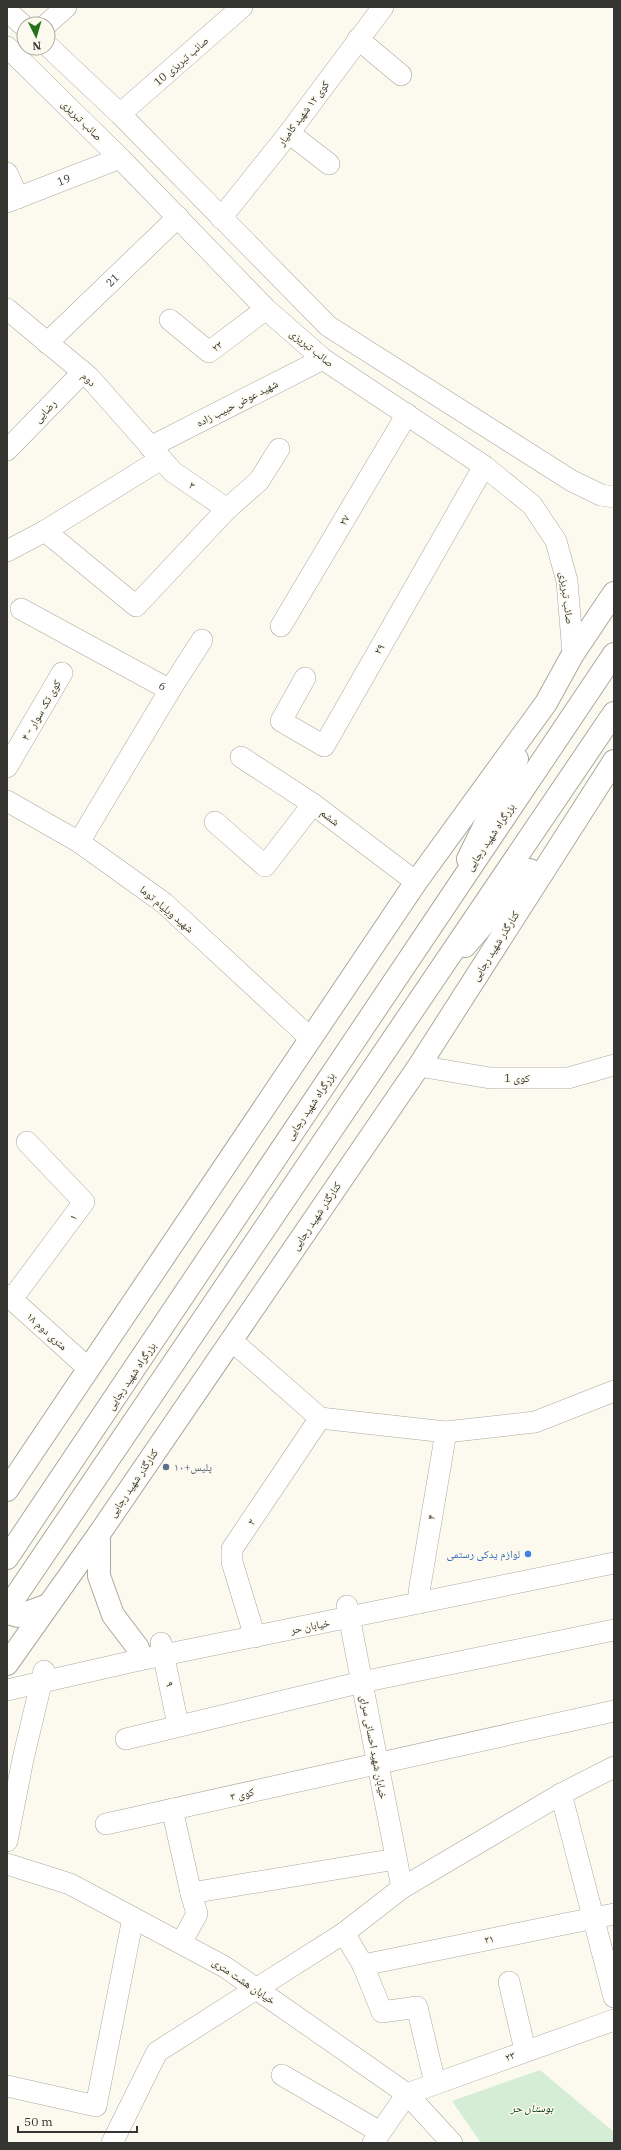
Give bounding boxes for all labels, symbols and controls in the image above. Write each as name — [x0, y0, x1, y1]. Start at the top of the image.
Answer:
north arrow — [16, 16, 56, 56]
street label: صائب تبریزی 10 — [151, 33, 211, 89]
text: N — [32, 39, 42, 53]
street label: کوی ۱۲ شهید کامیار — [273, 77, 332, 149]
street label: صائب تبریزی — [59, 97, 105, 143]
street label: 19 — [55, 171, 73, 189]
street label: 21 — [103, 270, 122, 290]
street label: صائب تبریزی — [287, 326, 337, 370]
street label: ۲۳ — [209, 337, 225, 355]
street label: دوم — [79, 369, 100, 390]
street label: شهید عوض حبیب زاده — [194, 376, 280, 430]
street label: رضایی — [31, 396, 59, 426]
street label: ۲ — [186, 478, 198, 492]
street label: ۲۷ — [335, 512, 353, 528]
street label: صائب تبریزی — [557, 571, 577, 625]
street label: ۲۹ — [370, 641, 388, 657]
street label: ۴ - کوی تک سوار — [18, 677, 64, 743]
street label: 6 — [156, 678, 169, 694]
street label: بزرگراه شهید رجایی — [462, 800, 518, 874]
street label: ششم — [317, 805, 342, 830]
street label: شهید ویلیام توما — [137, 882, 197, 936]
street label: کنارگذر شهید رجایی — [468, 908, 522, 984]
street label: بزرگراه شهید رجایی — [282, 1069, 338, 1143]
street label: کوی 1 — [504, 1071, 530, 1085]
street label: کنارگذر شهید رجایی — [288, 1179, 344, 1253]
street label: ۱ — [66, 1211, 80, 1223]
street label: ۱۸ متری دوم — [24, 1309, 70, 1353]
street label: بزرگراه شهید رجایی — [103, 1339, 159, 1413]
street label: کنارگذر شهید رجایی — [105, 1446, 161, 1520]
place label: پلیس+١٠ — [174, 1460, 212, 1474]
marker: پلیس+١٠ — [161, 1462, 171, 1472]
street label: ۴ — [424, 1513, 438, 1521]
street label: ۲ — [244, 1516, 258, 1528]
place label: لوازم یدکی رستمی — [447, 1547, 520, 1561]
marker: لوازم یدکی رستمی — [523, 1549, 533, 1559]
street label: خیابان حر — [288, 1615, 331, 1637]
street label: ۹ — [163, 1680, 177, 1688]
street label: خیابان شهید احسانی سرای — [357, 1694, 391, 1800]
street label: کوی ۳ — [229, 1784, 256, 1804]
street label: ۲۱ — [483, 1931, 495, 1947]
street label: خیابان هشت متری — [210, 1955, 278, 2007]
street label: ۲۳ — [503, 2048, 517, 2064]
park label: بوستان حر — [510, 2101, 554, 2115]
scale bar — [18, 2108, 137, 2134]
text: 50 m — [24, 2114, 53, 2129]

